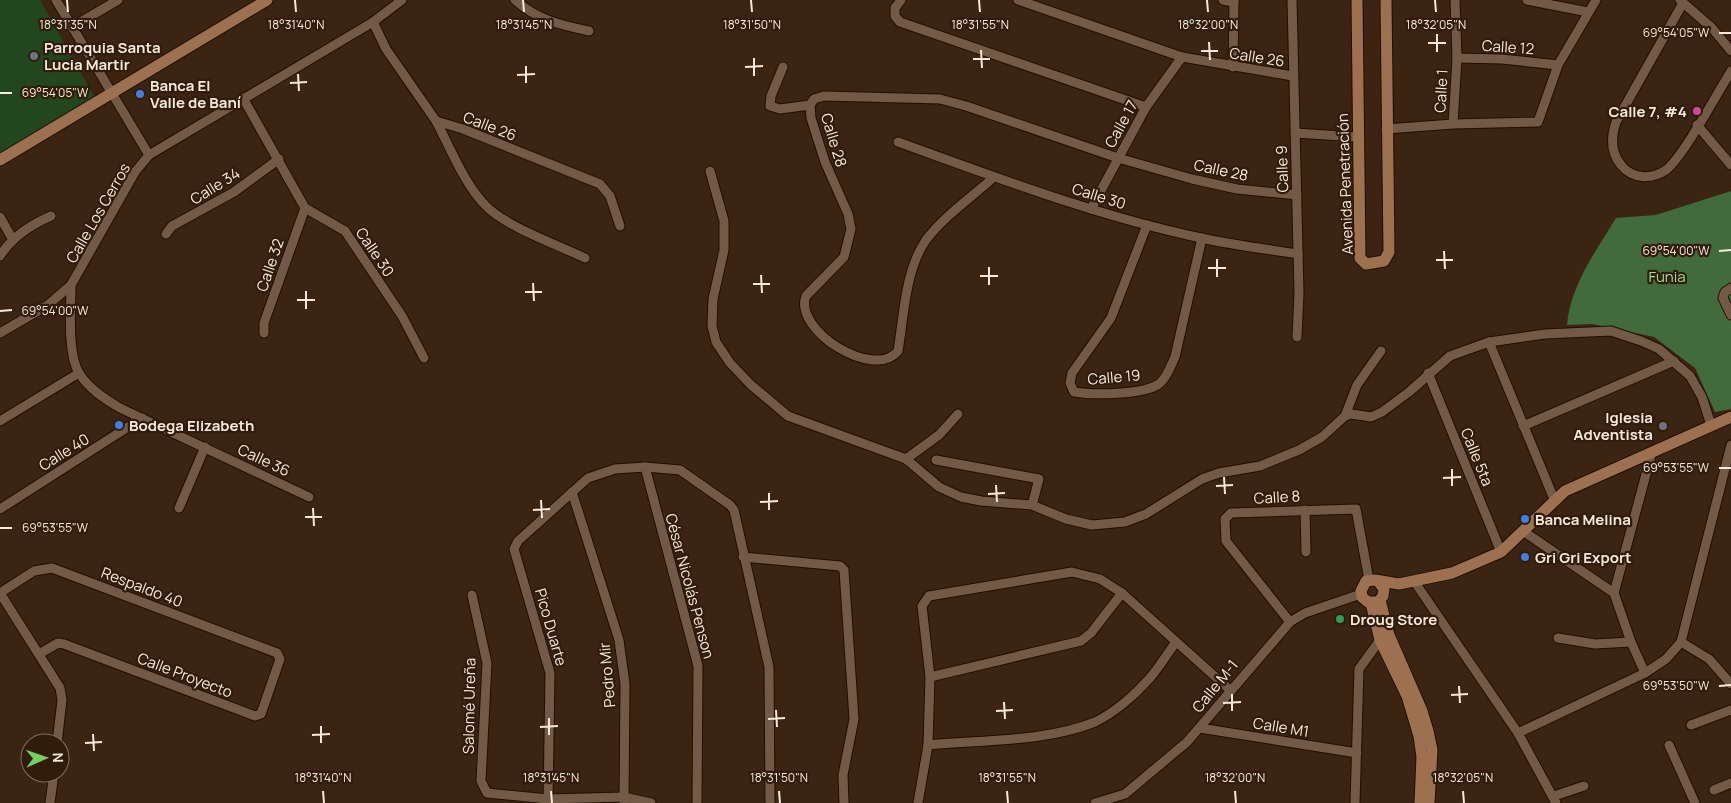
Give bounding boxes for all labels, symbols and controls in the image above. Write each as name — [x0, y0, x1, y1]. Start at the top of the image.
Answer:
text: 18°31'35"N — [39, 16, 97, 33]
text: 18°31'40"N — [268, 16, 324, 33]
text: 18°31'45"N — [496, 16, 552, 33]
text: 18°31'50"N — [723, 16, 781, 33]
text: 18°31'55"N — [951, 16, 1009, 33]
text: 18°32'00"N — [1178, 16, 1238, 33]
text: 18°32'05"N — [1406, 16, 1466, 33]
text: 69°54'05"W — [1643, 24, 1710, 41]
street label: Calle 12 — [1481, 35, 1535, 59]
place label: Parroquia Santa Lucia Martir — [44, 37, 161, 75]
street label: Calle 26 — [1228, 42, 1286, 72]
marker: Parroquia Santa Lucia Martir — [28, 50, 40, 62]
street label: Calle 1 — [1429, 69, 1453, 113]
place label: Banca El Valle de Baní — [150, 75, 241, 113]
text: 69°54'05"W — [22, 84, 89, 101]
marker: Banca El Valle de Baní — [134, 88, 146, 100]
street label: Calle 17 — [1099, 97, 1143, 151]
place label: Calle 7, #4 — [1608, 101, 1687, 122]
marker: Calle 7, #4 — [1691, 105, 1703, 117]
street label: Calle 26 — [460, 106, 520, 146]
street label: Calle 28 — [816, 111, 852, 169]
street label: Avenida Penetración — [1332, 113, 1358, 255]
street label: Calle 9 — [1271, 145, 1293, 193]
street label: Calle 28 — [1192, 154, 1250, 186]
street label: Calle Los Cerros — [61, 159, 135, 267]
street label: Calle 34 — [186, 162, 244, 209]
street label: Calle 30 — [1069, 178, 1129, 214]
street label: Calle 30 — [351, 223, 399, 281]
street label: Calle 32 — [251, 236, 289, 294]
text: 69°54'00"W — [1643, 242, 1710, 259]
park label: Funia — [1648, 266, 1686, 287]
text: 69°54'00"W — [22, 302, 89, 319]
street label: Calle 19 — [1087, 364, 1141, 390]
place label: Iglesia Adventista — [1574, 407, 1653, 445]
place label: Bodega Elizabeth — [129, 415, 254, 436]
marker: Bodega Elizabeth — [113, 419, 125, 431]
marker: Iglesia Adventista — [1657, 420, 1669, 432]
street label: Calle 5ta — [1456, 425, 1498, 489]
street label: Calle 40 — [35, 428, 93, 476]
street label: Calle 36 — [234, 439, 294, 481]
text: 69°53'55"W — [1643, 459, 1710, 476]
street label: Calle 8 — [1253, 485, 1301, 509]
place label: Banca Melina — [1535, 509, 1631, 530]
street label: César Nicolás Penson — [660, 511, 720, 661]
marker: Banca Melina — [1519, 513, 1531, 525]
text: 69°53'55"W — [22, 519, 89, 536]
place label: Gri Gri Export — [1535, 547, 1631, 568]
marker: Gri Gri Export — [1519, 551, 1531, 563]
street label: Respaldo 40 — [98, 562, 186, 612]
street label: Pico Duarte — [530, 586, 572, 668]
place label: Droug Store — [1350, 609, 1437, 630]
marker: Droug Store — [1334, 613, 1346, 625]
street label: Pedro Mir — [594, 641, 620, 708]
street label: Calle Proyecto — [135, 647, 236, 703]
street label: Calle M-1 — [1187, 655, 1243, 717]
street label: Salomé Ureña — [458, 658, 480, 754]
text: 69°53'50"W — [1643, 677, 1710, 694]
street label: Calle M1 — [1252, 712, 1310, 742]
north arrow — [20, 733, 70, 783]
text: N — [49, 752, 68, 763]
text: 18°31'40"N — [295, 769, 351, 786]
text: 18°31'45"N — [523, 769, 579, 786]
text: 18°31'50"N — [750, 769, 808, 786]
text: 18°31'55"N — [978, 769, 1036, 786]
text: 18°32'00"N — [1205, 769, 1265, 786]
text: 18°32'05"N — [1433, 769, 1493, 786]

